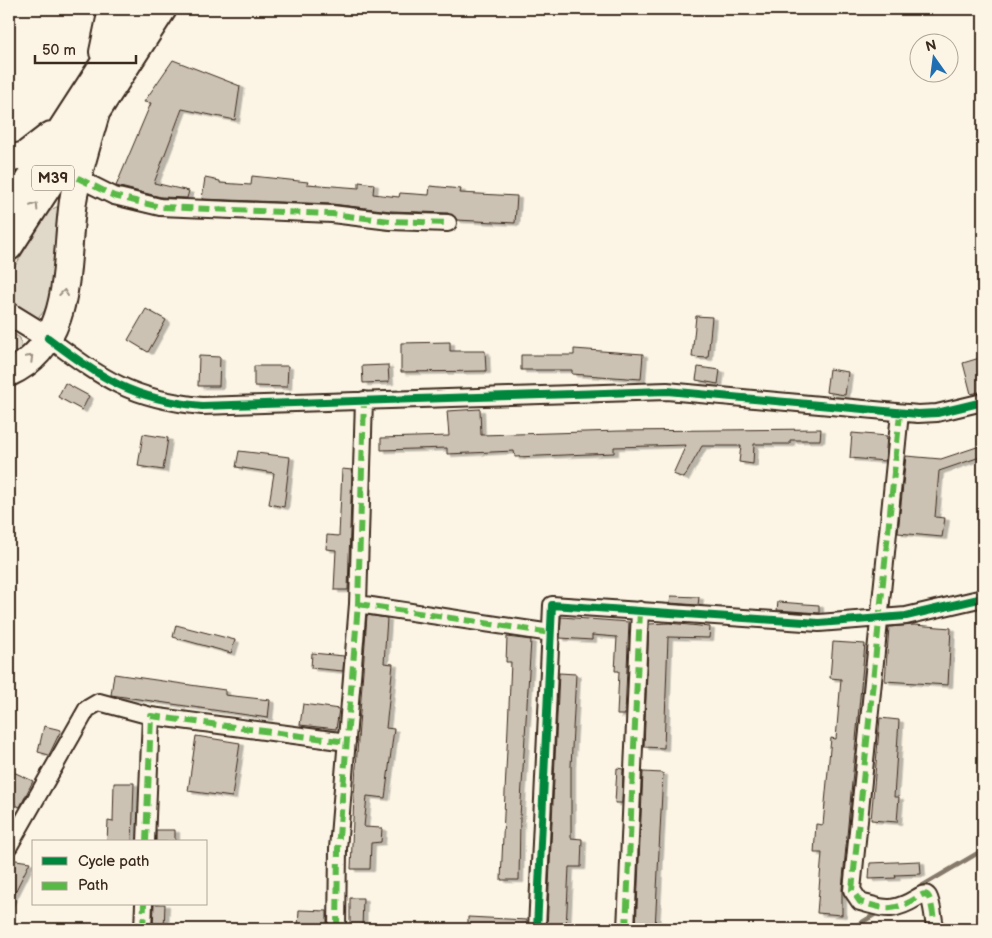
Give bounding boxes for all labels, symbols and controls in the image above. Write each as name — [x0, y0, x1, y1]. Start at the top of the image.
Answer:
scale bar — [35, 32, 136, 64]
north arrow — [910, 32, 960, 82]
text: N — [924, 36, 938, 55]
text: 50 m — [42, 41, 76, 60]
road number: M39 — [32, 166, 74, 190]
one-way arrow — [29, 202, 38, 211]
one-way arrow — [58, 289, 69, 297]
one-way arrow — [25, 355, 34, 364]
legend — [32, 840, 208, 906]
text: Cycle path — [78, 852, 149, 871]
text: Path — [78, 876, 108, 895]

